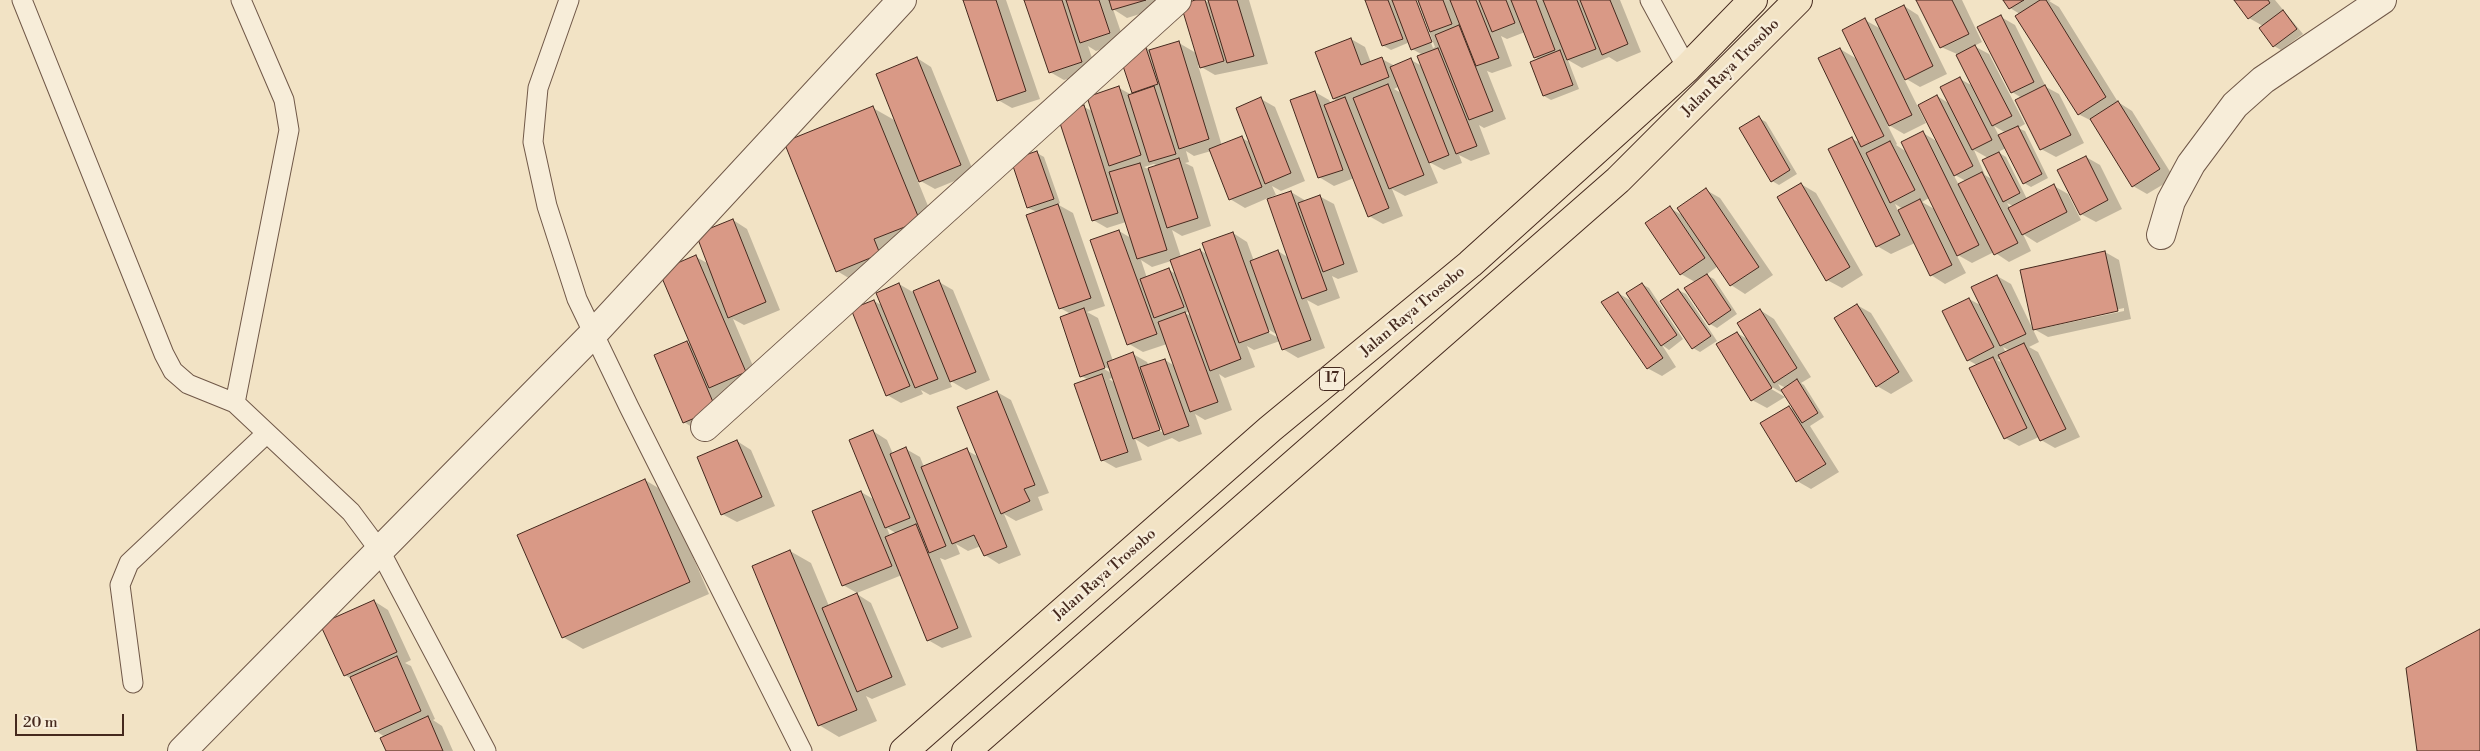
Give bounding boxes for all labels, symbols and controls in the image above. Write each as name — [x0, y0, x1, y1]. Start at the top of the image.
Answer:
street label: Jalan Raya Trosobo — [1678, 15, 1784, 121]
street label: Jalan Raya Trosobo — [1357, 263, 1469, 361]
road number: 17 — [1320, 368, 1344, 390]
street label: Jalan Raya Trosobo — [1050, 525, 1160, 625]
scale bar — [18, 704, 126, 736]
text: 20 m — [23, 713, 58, 732]

